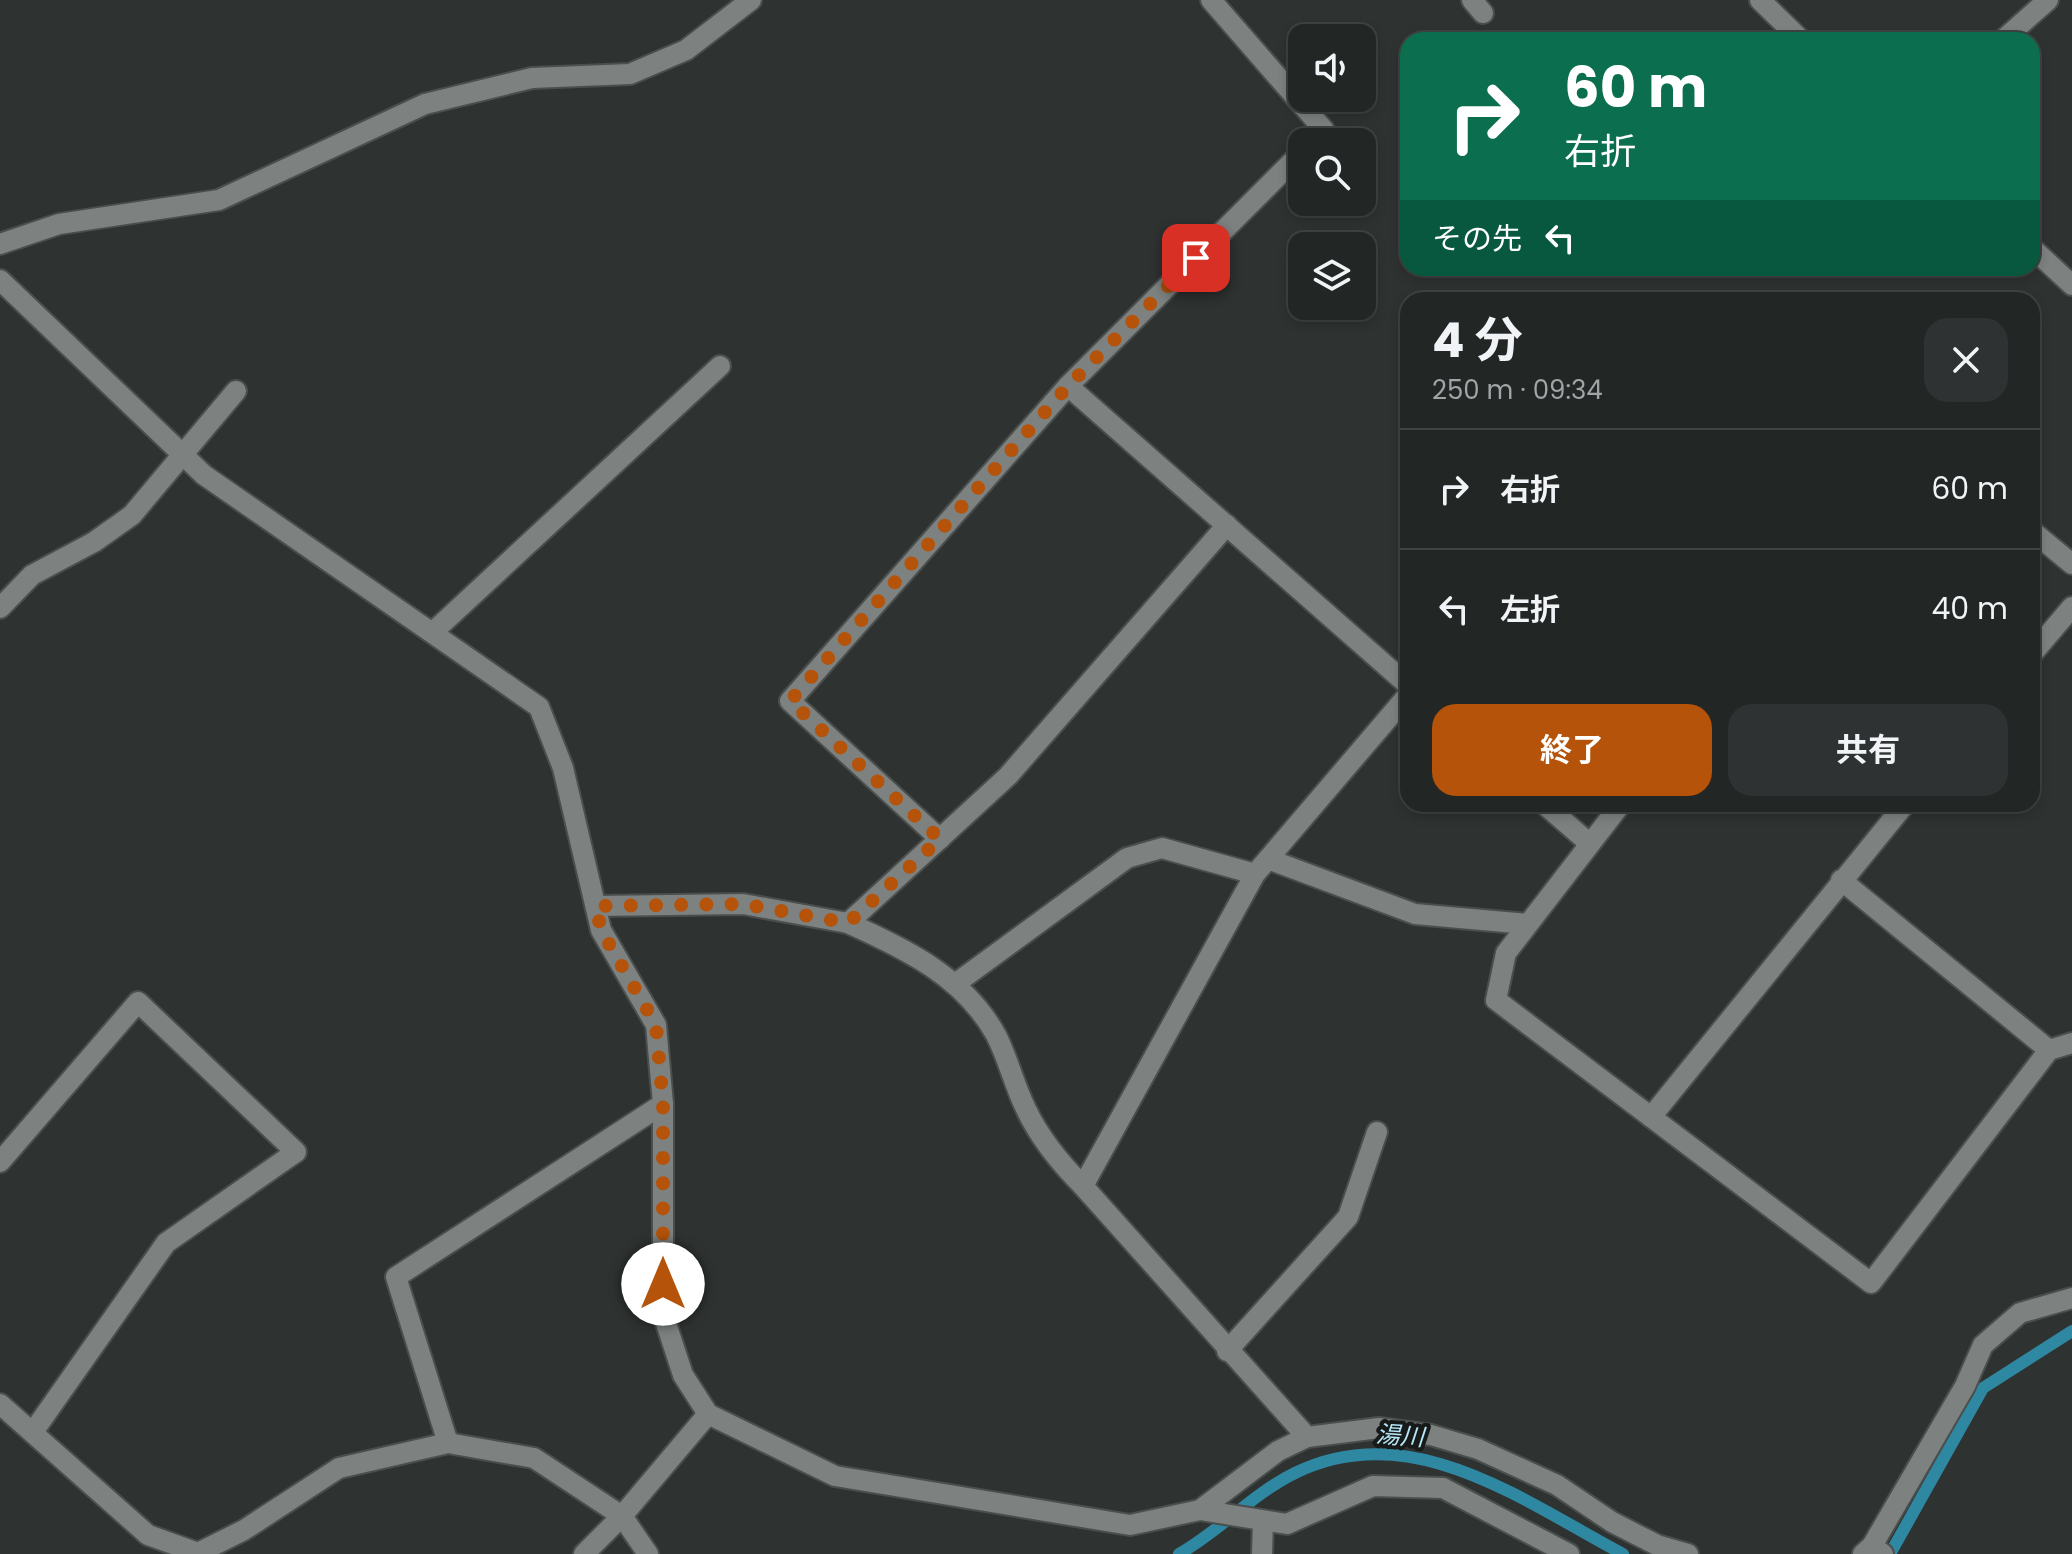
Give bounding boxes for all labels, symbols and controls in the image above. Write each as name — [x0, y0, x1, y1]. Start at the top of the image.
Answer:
map controls — [1288, 24, 1376, 320]
button: sound — [1288, 24, 1376, 112]
text: 60 m — [1564, 48, 1707, 127]
icon: right — [1432, 64, 1536, 168]
text: 右折 — [1564, 126, 1636, 177]
button: search — [1288, 128, 1376, 216]
icon: left — [1538, 216, 1582, 260]
text: その先 — [1432, 217, 1522, 260]
pin — [1162, 224, 1230, 292]
button: layers — [1288, 232, 1376, 320]
icon: arrive — [1174, 236, 1218, 280]
text: 4 分 — [1432, 307, 1523, 374]
button: close — [1924, 318, 2008, 402]
text: 250 m · 09:34 — [1432, 372, 1603, 408]
icon: right — [1432, 467, 1476, 511]
text: 60 m — [1931, 467, 2008, 510]
text: 右折 — [1500, 468, 1560, 511]
icon: left — [1432, 587, 1476, 631]
text: 40 m — [1931, 587, 2008, 630]
text: 左折 — [1500, 588, 1560, 631]
button: 終了 — [1432, 704, 1712, 796]
button: 共有 — [1728, 704, 2008, 796]
position arrow — [621, 1242, 705, 1326]
water label: 湯川 — [1375, 1417, 1428, 1454]

